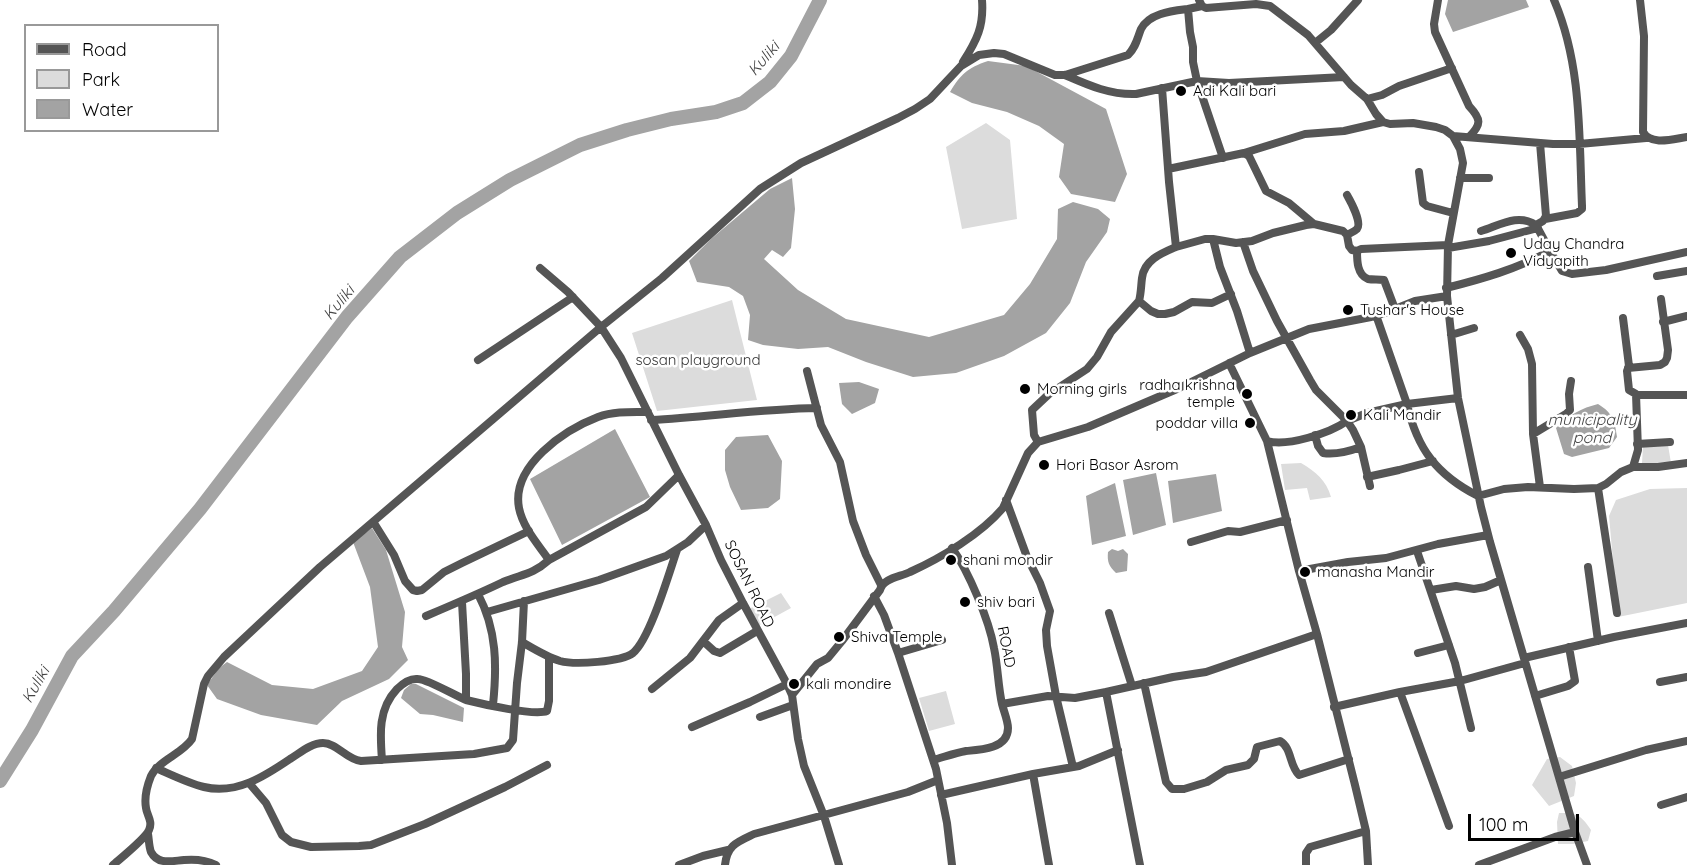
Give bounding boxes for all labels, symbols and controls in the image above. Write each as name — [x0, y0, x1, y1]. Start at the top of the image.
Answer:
legend — [24, 24, 219, 132]
text: Road — [82, 38, 127, 61]
water label: Kuliki — [744, 38, 784, 80]
text: Park — [82, 68, 120, 91]
place label: Adi Kali bari — [1193, 82, 1276, 100]
marker: Adi Kali bari — [1174, 84, 1188, 98]
text: Water — [82, 98, 133, 121]
place label: Uday Chandra Vidyapith — [1523, 235, 1624, 270]
marker: Uday Chandra Vidyapith — [1504, 246, 1518, 260]
water label: Kuliki — [319, 282, 359, 324]
place label: Tushar's House — [1360, 301, 1464, 319]
marker: Tushar's House — [1341, 303, 1355, 317]
park label: sosan playground — [635, 351, 761, 369]
place label: radha krishna temple — [1139, 376, 1235, 411]
place label: Morning girls — [1037, 380, 1127, 398]
marker: Morning girls — [1018, 382, 1032, 396]
marker: radha krishna temple — [1240, 387, 1254, 401]
place label: Kali Mandir — [1363, 406, 1441, 424]
marker: Kali Mandir — [1344, 408, 1358, 422]
water label: municipality pond — [1547, 410, 1637, 448]
place label: poddar villa — [1156, 414, 1238, 432]
marker: poddar villa — [1243, 416, 1257, 430]
place label: Hori Basor Asrom — [1056, 456, 1179, 474]
marker: Hori Basor Asrom — [1037, 458, 1051, 472]
street label: SOSAN ROAD — [720, 537, 778, 631]
place label: shani mondir — [963, 551, 1053, 569]
marker: shani mondir — [944, 553, 958, 567]
place label: manasha Mandir — [1317, 563, 1435, 581]
marker: manasha Mandir — [1298, 565, 1312, 579]
place label: shiv bari — [977, 593, 1035, 611]
marker: shiv bari — [958, 595, 972, 609]
street label: ROAD — [993, 625, 1019, 669]
place label: Shiva Temple — [851, 628, 943, 646]
marker: Shiva Temple — [832, 630, 846, 644]
water label: Kuliki — [18, 663, 54, 707]
place label: kali mondire — [806, 675, 891, 693]
marker: kali mondire — [787, 677, 801, 691]
scale bar — [1471, 802, 1582, 840]
text: 100 m — [1479, 813, 1528, 836]

